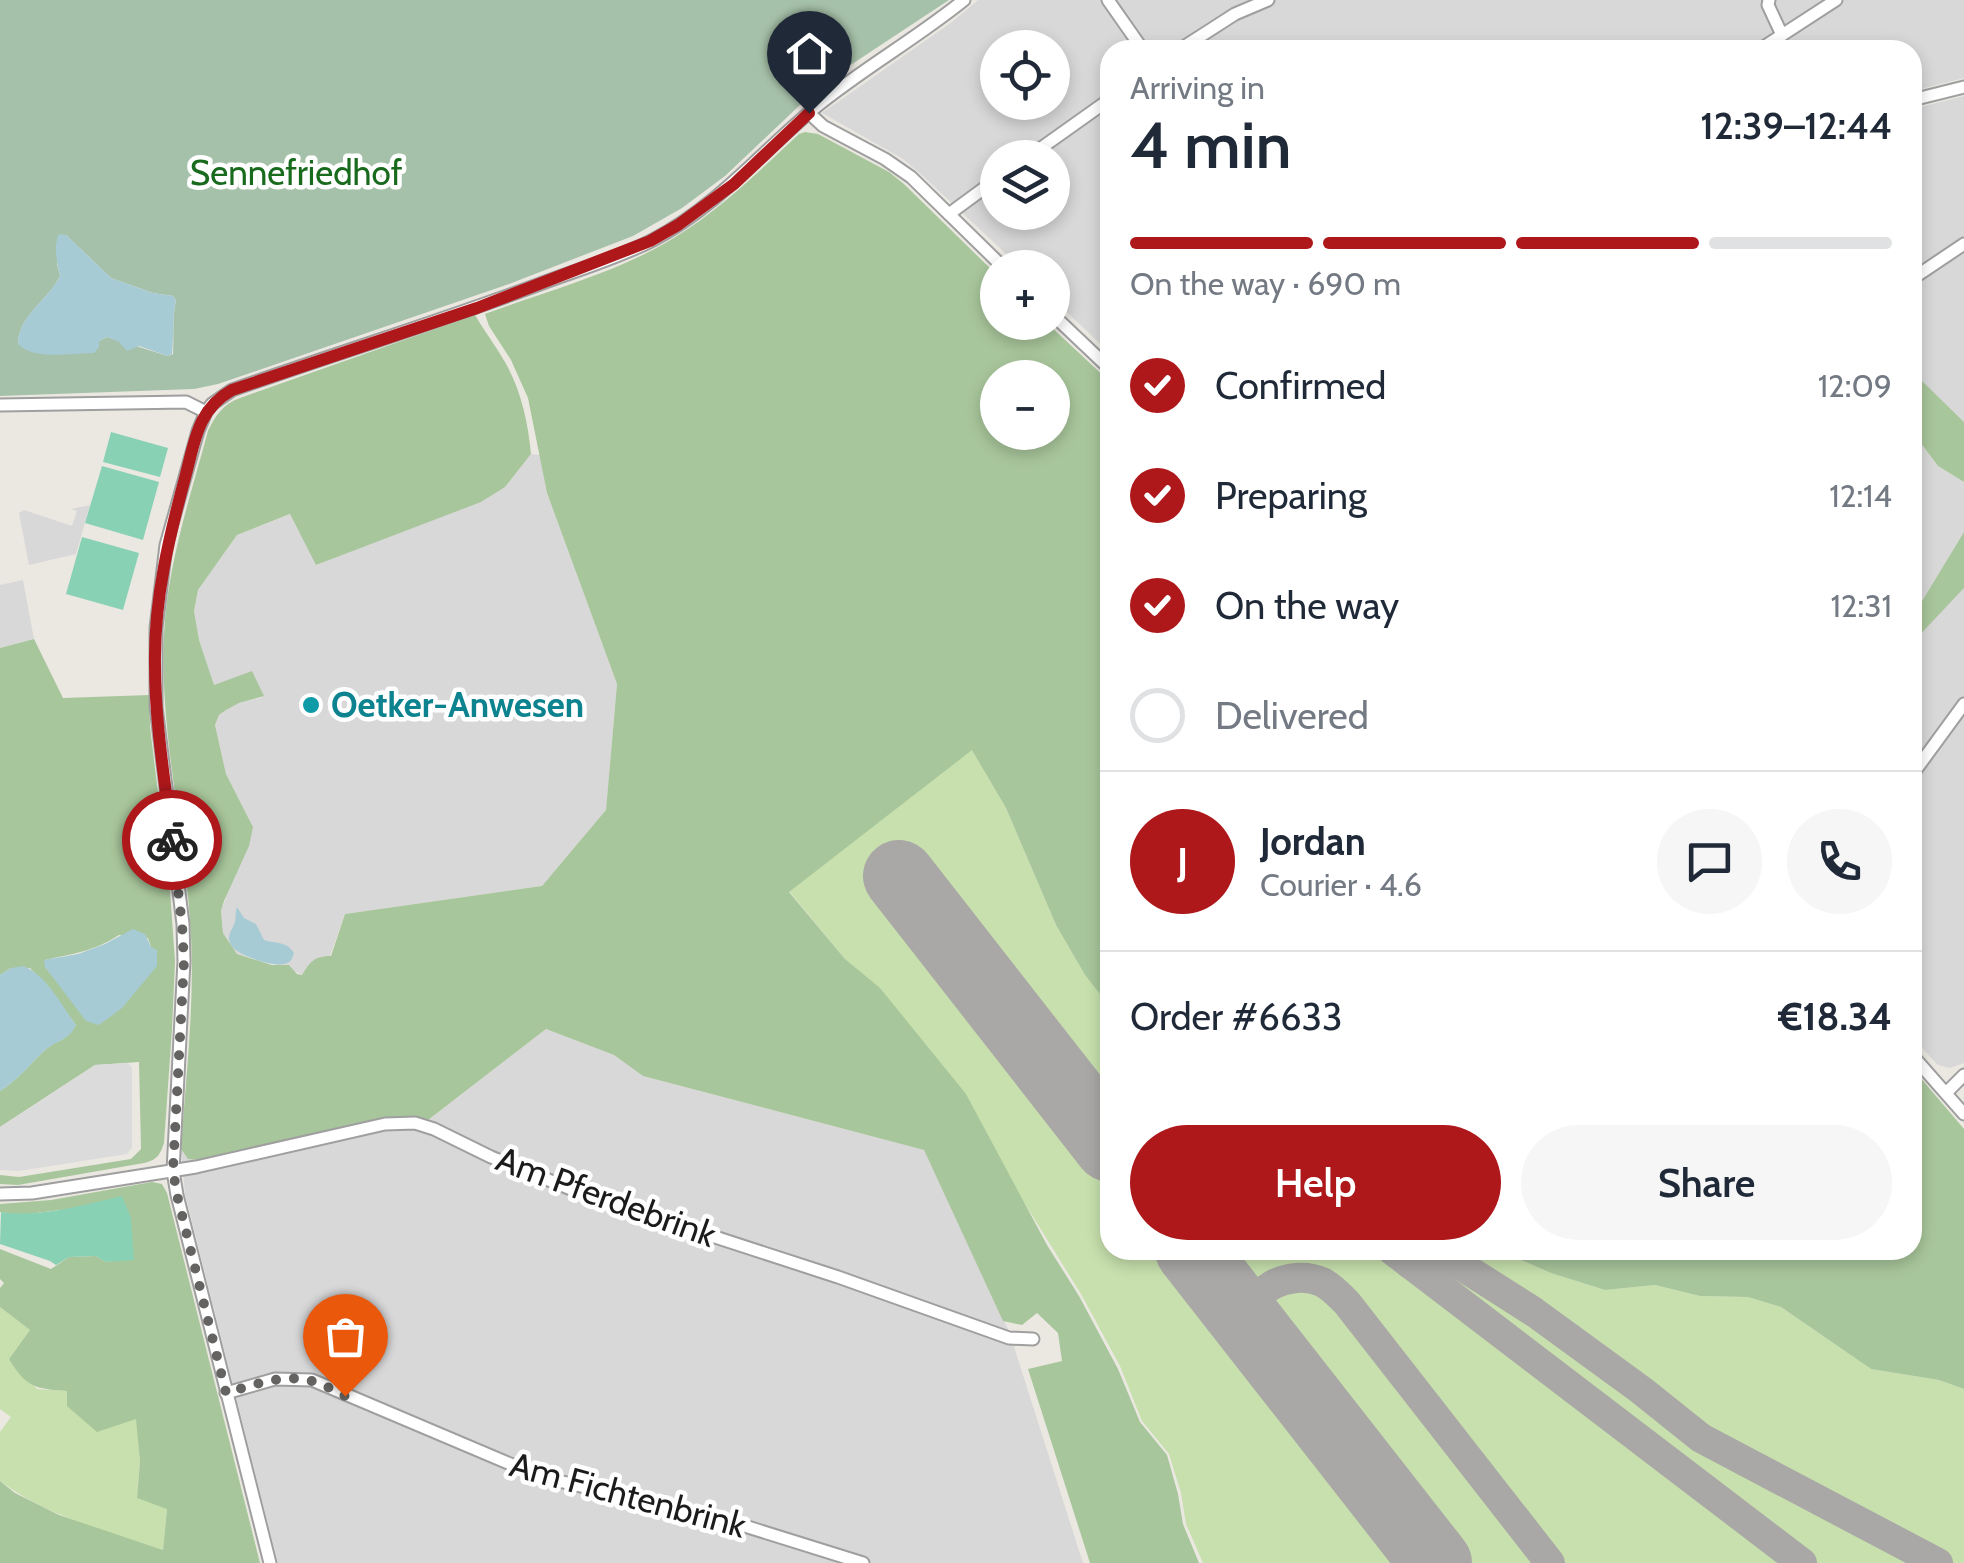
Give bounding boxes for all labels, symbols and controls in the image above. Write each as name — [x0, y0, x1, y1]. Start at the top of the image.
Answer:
pin — [767, 11, 852, 114]
icon: home — [782, 26, 837, 81]
map controls — [980, 30, 1070, 450]
button: locate — [980, 30, 1070, 120]
text: Arriving in — [1130, 68, 1265, 107]
text: 12:39–12:44 — [1700, 102, 1892, 149]
text: 4 min — [1130, 105, 1292, 184]
button: layers — [980, 140, 1070, 230]
park label: Sennefriedhof — [190, 151, 403, 194]
button: + — [980, 250, 1070, 340]
text: On the way · 690 m — [1130, 264, 1401, 303]
icon: check — [1130, 358, 1185, 413]
button: − — [980, 360, 1070, 450]
text: Confirmed — [1215, 362, 1386, 409]
text: 12:09 — [1818, 366, 1892, 405]
icon: check — [1130, 468, 1185, 523]
text: Preparing — [1215, 472, 1367, 519]
text: 12:14 — [1829, 476, 1892, 515]
icon: check — [1130, 578, 1185, 633]
text: On the way — [1215, 582, 1399, 629]
text: 12:31 — [1830, 586, 1892, 625]
place label: Oetker-Anwesen — [331, 683, 584, 726]
text: Delivered — [1215, 692, 1369, 739]
marker: Oetker-Anwesen — [300, 694, 322, 716]
courier — [122, 790, 222, 890]
button: chat — [1657, 809, 1762, 914]
button: phone — [1787, 809, 1892, 914]
icon: bike — [145, 813, 200, 868]
text: Jordan — [1260, 818, 1366, 865]
text: J — [1177, 838, 1188, 885]
text: Courier · 4.6 — [1260, 865, 1422, 904]
text: Order #6633 — [1130, 993, 1343, 1040]
text: €18.34 — [1778, 993, 1892, 1040]
button: Help — [1130, 1125, 1501, 1240]
button: Share — [1521, 1125, 1892, 1240]
street label: Am Pferdebrink — [491, 1137, 722, 1256]
pin — [303, 1294, 388, 1397]
icon: bag — [318, 1309, 373, 1364]
street label: Am Fichtenbrink — [505, 1442, 751, 1547]

